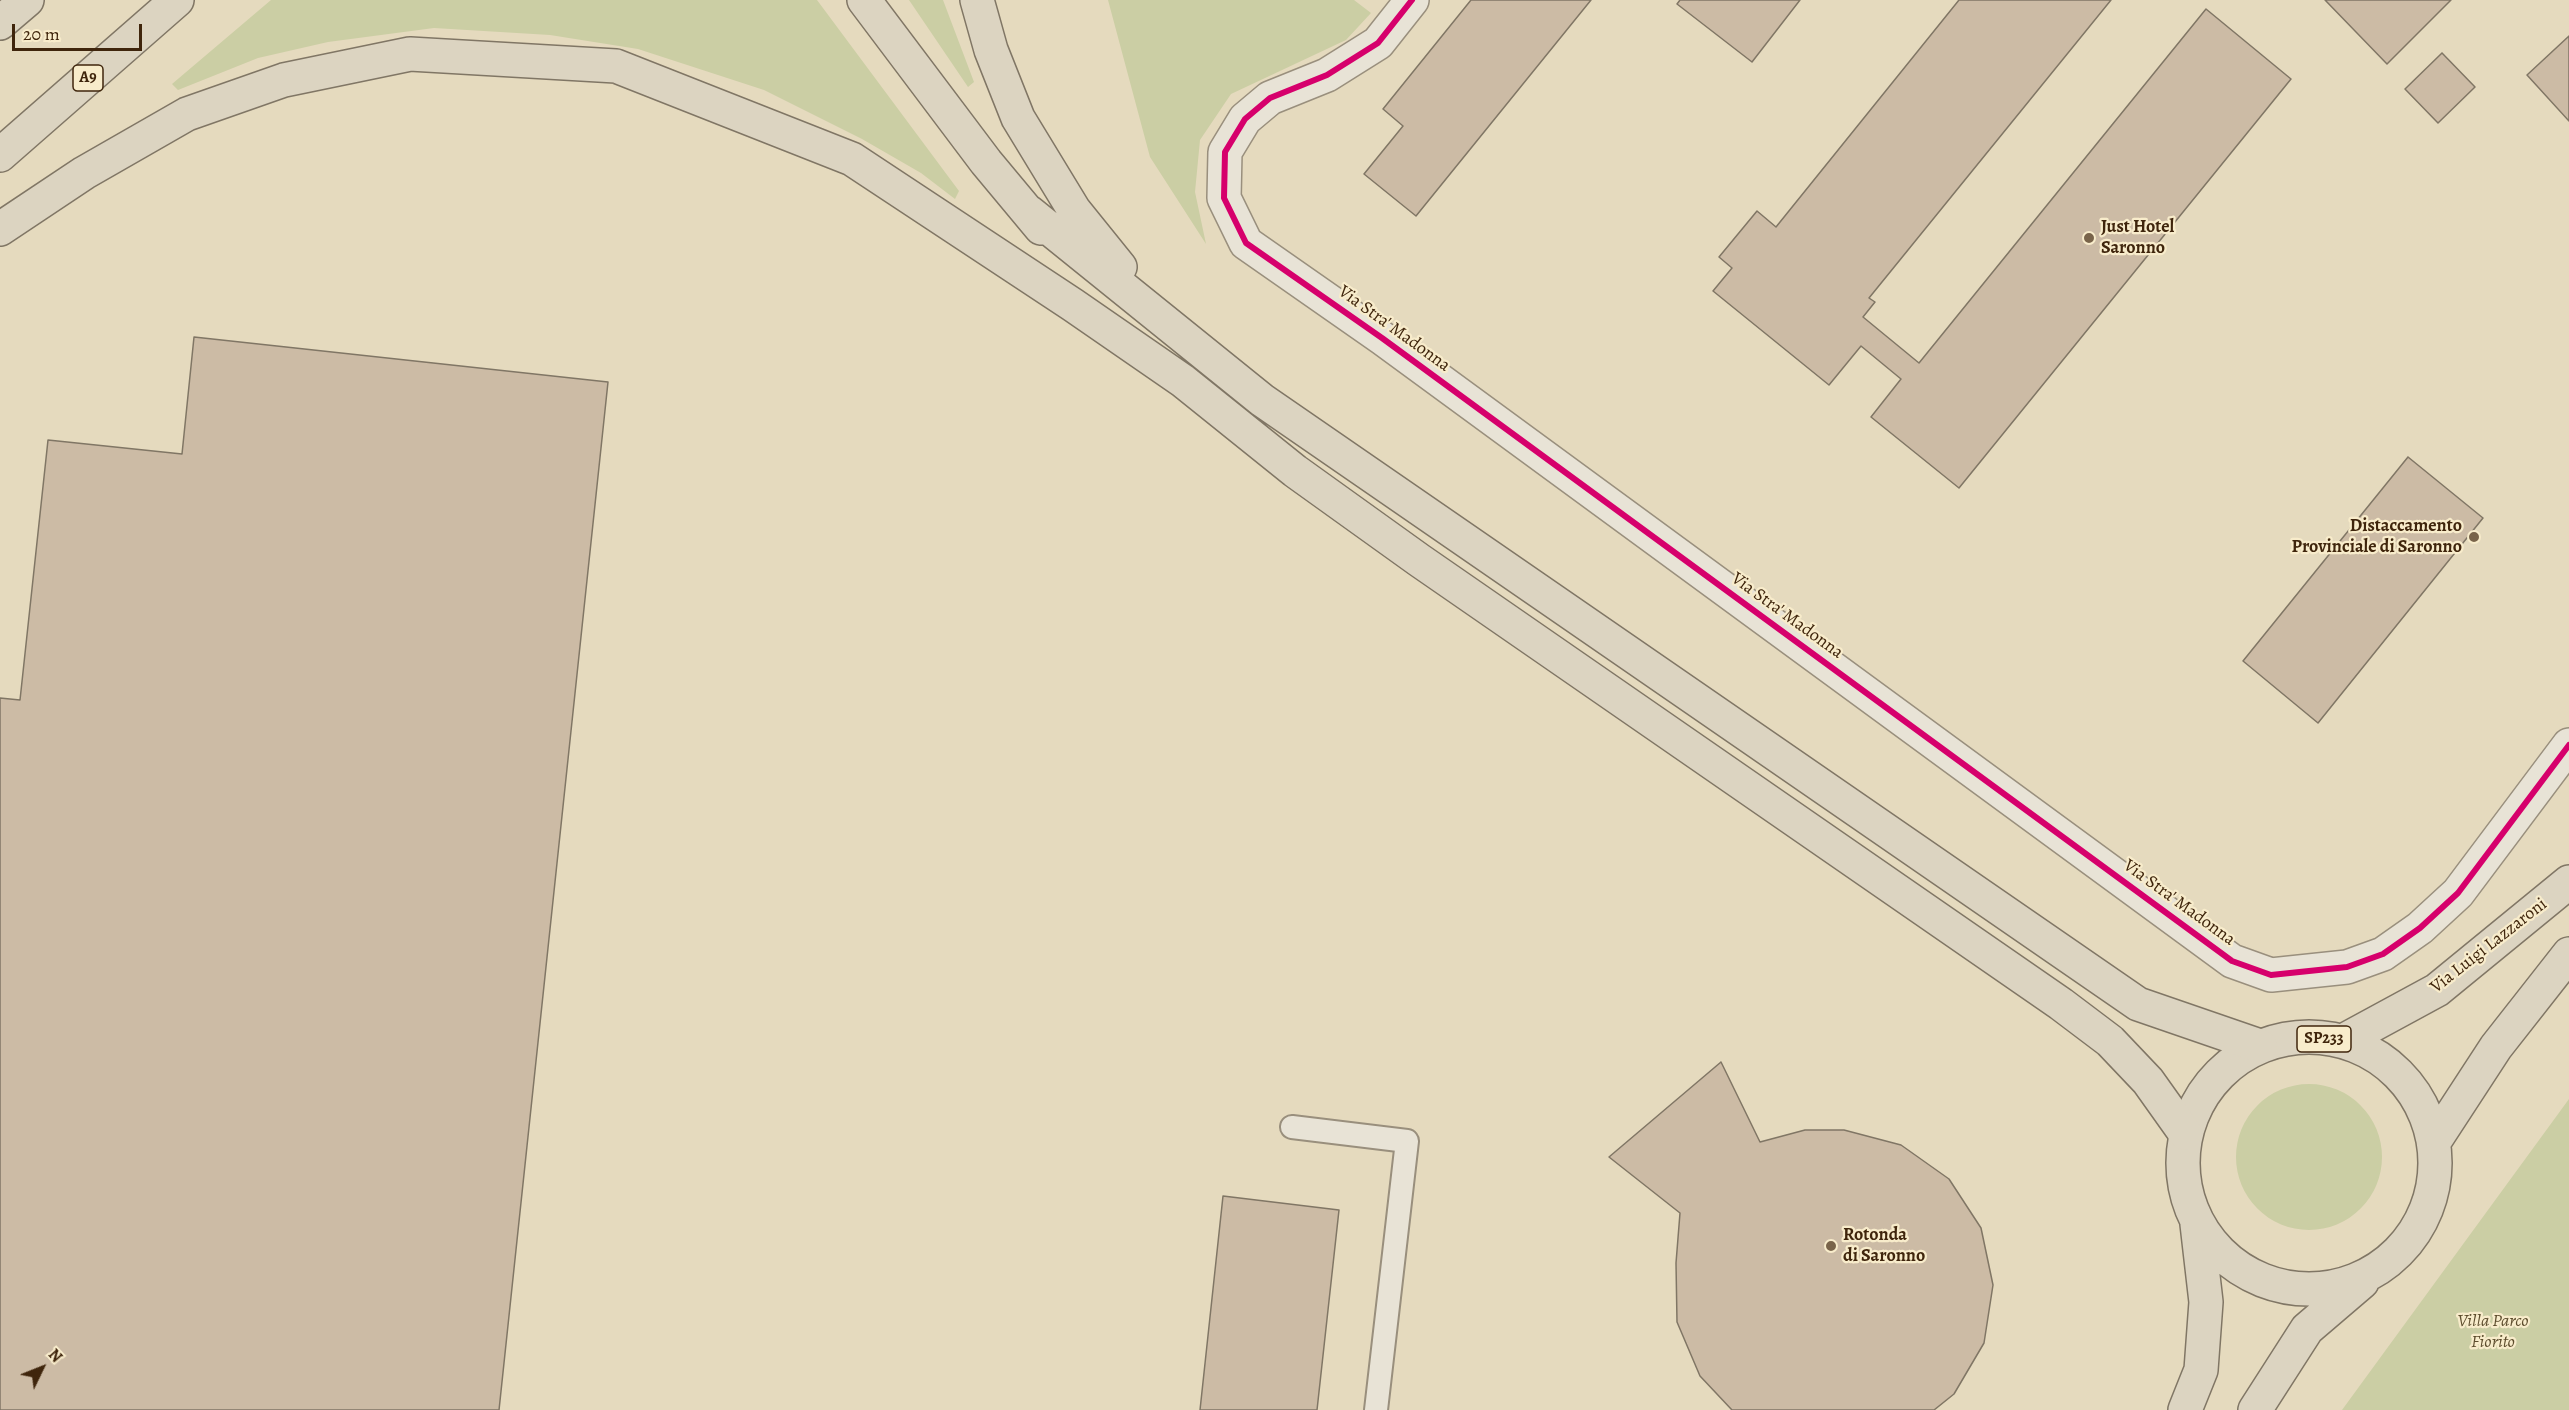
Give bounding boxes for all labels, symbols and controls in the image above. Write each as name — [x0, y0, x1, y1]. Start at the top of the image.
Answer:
scale bar — [15, 12, 146, 50]
text: 20 m — [23, 22, 60, 46]
road number: A9 — [73, 65, 103, 91]
place label: Just Hotel Saronno — [2101, 217, 2174, 260]
marker: Just Hotel Saronno — [2082, 231, 2096, 245]
street label: Via Stra' Madonna — [1334, 281, 1454, 377]
place label: Distaccamento Provinciale di Saronno — [2292, 516, 2462, 558]
marker: Distaccamento Provinciale di Saronno — [2467, 530, 2481, 544]
street label: Via Stra' Madonna — [1727, 568, 1847, 664]
street label: Via Stra' Madonna — [2119, 855, 2239, 951]
street label: Via Luigi Lazzaroni — [2426, 894, 2552, 998]
road number: SP233 — [2297, 1026, 2351, 1052]
place label: Rotonda di Saronno — [1843, 1225, 1925, 1268]
marker: Rotonda di Saronno — [1824, 1239, 1838, 1253]
park label: Villa Parco Fiorito — [2457, 1311, 2529, 1354]
north arrow — [12, 1338, 72, 1398]
text: N — [43, 1344, 67, 1367]

